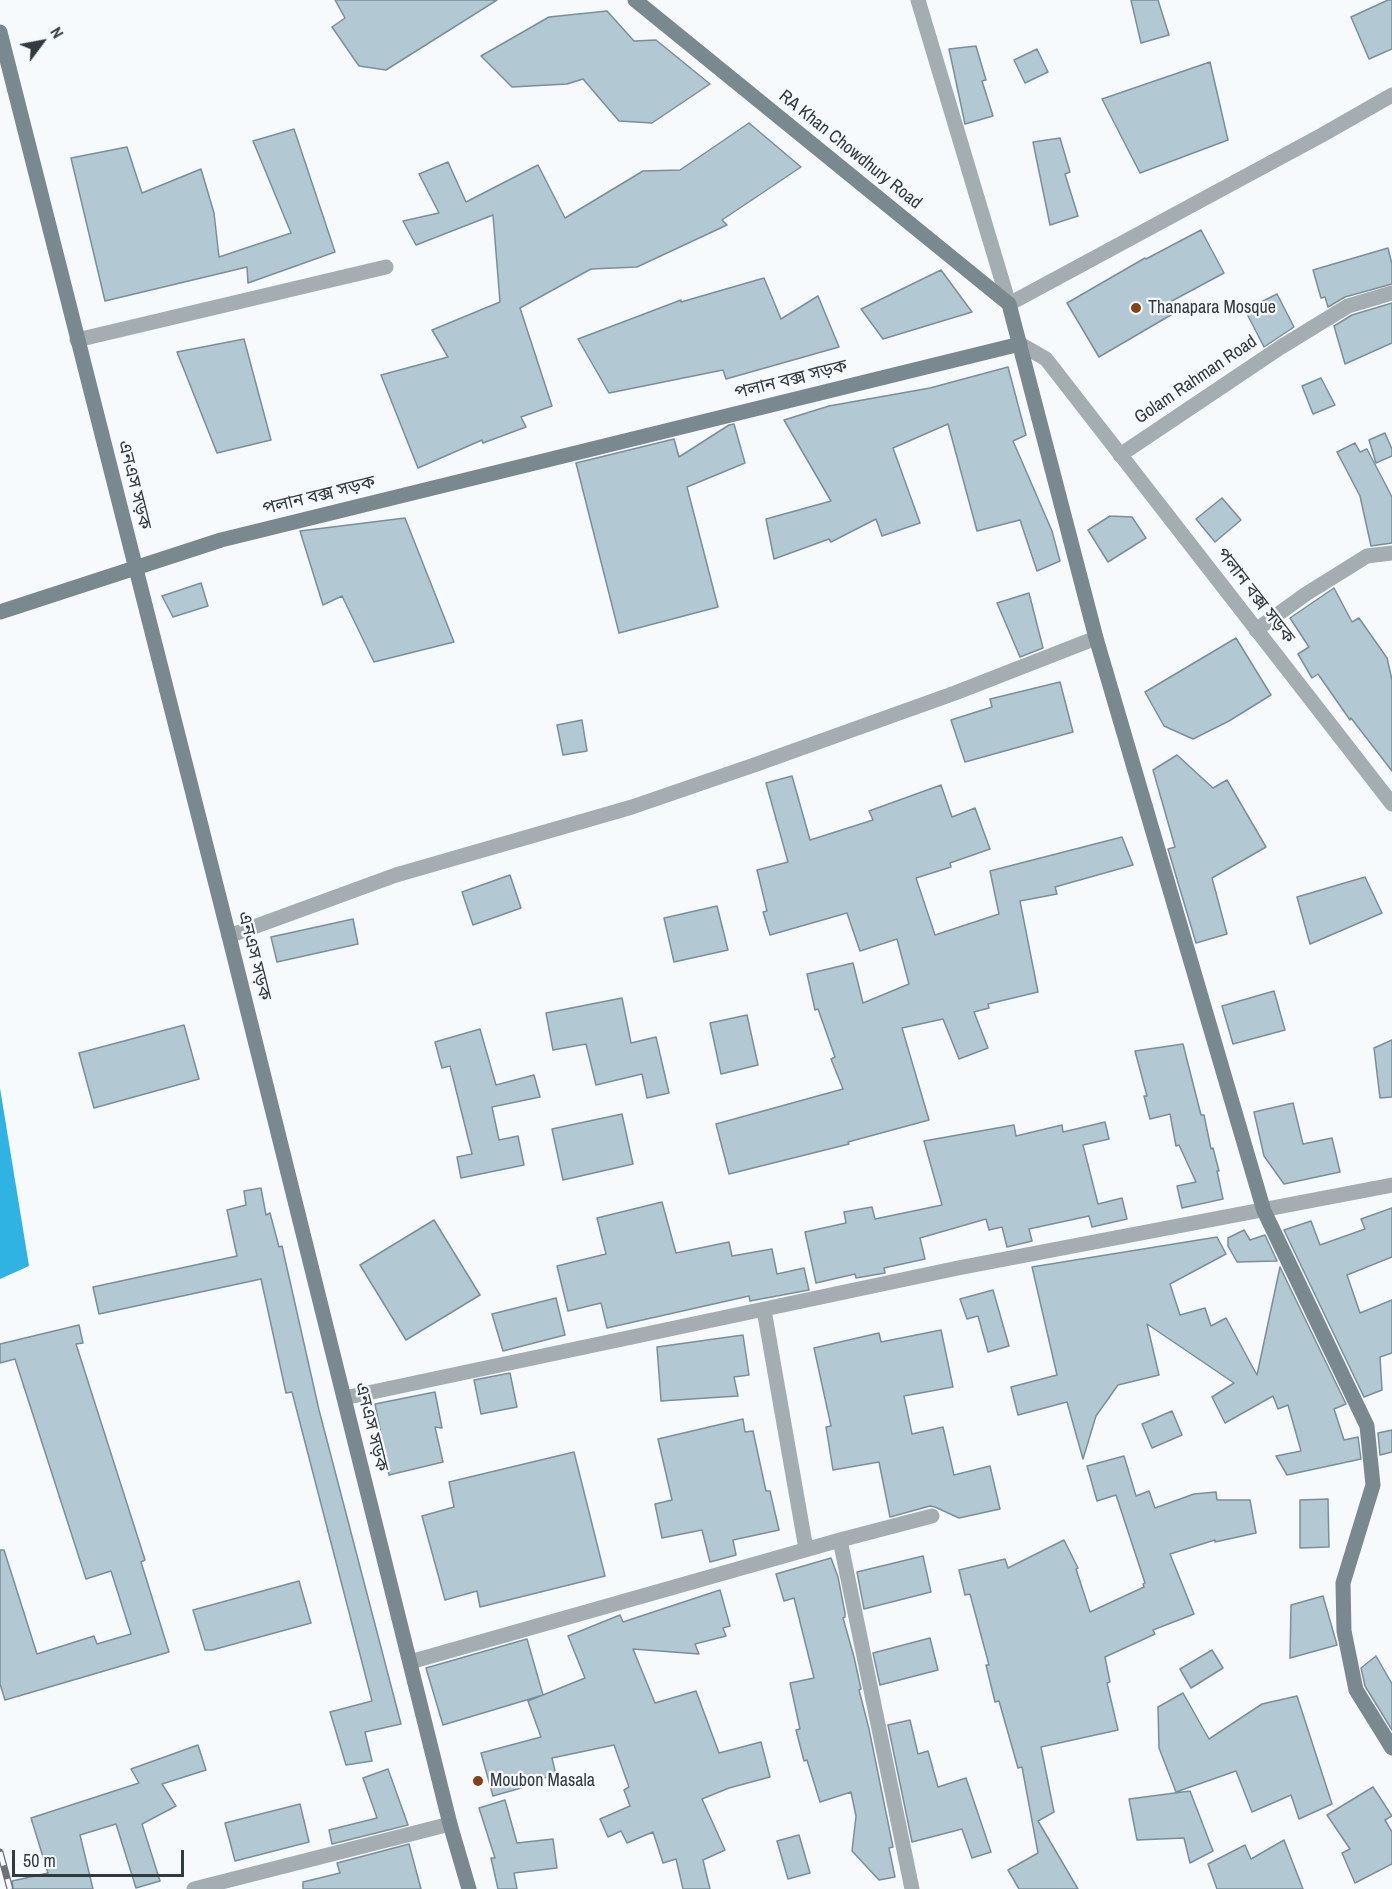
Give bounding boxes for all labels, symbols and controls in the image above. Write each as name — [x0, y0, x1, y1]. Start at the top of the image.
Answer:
north arrow — [12, 12, 72, 72]
text: N — [45, 23, 69, 42]
street label: RA Khan Chowdhury Road — [774, 86, 926, 214]
place label: Thanapara Mosque — [1148, 297, 1276, 319]
marker: Thanapara Mosque — [1129, 301, 1143, 315]
street label: Golam Rahman Road — [1131, 331, 1261, 429]
street label: পলান বক্স সড়ক — [732, 356, 850, 404]
street label: এনএস সড়ক — [113, 438, 155, 532]
street label: পলান বক্স সড়ক — [260, 472, 378, 520]
street label: পলান বক্স সড়ক — [1211, 544, 1299, 648]
street label: এনএস সড়ক — [233, 909, 275, 1003]
street label: এনএস সড়ক — [350, 1380, 392, 1474]
place label: Moubon Masala — [490, 1770, 595, 1792]
marker: Moubon Masala — [471, 1774, 485, 1788]
scale bar — [15, 1838, 188, 1876]
text: 50 m — [23, 1848, 56, 1873]

